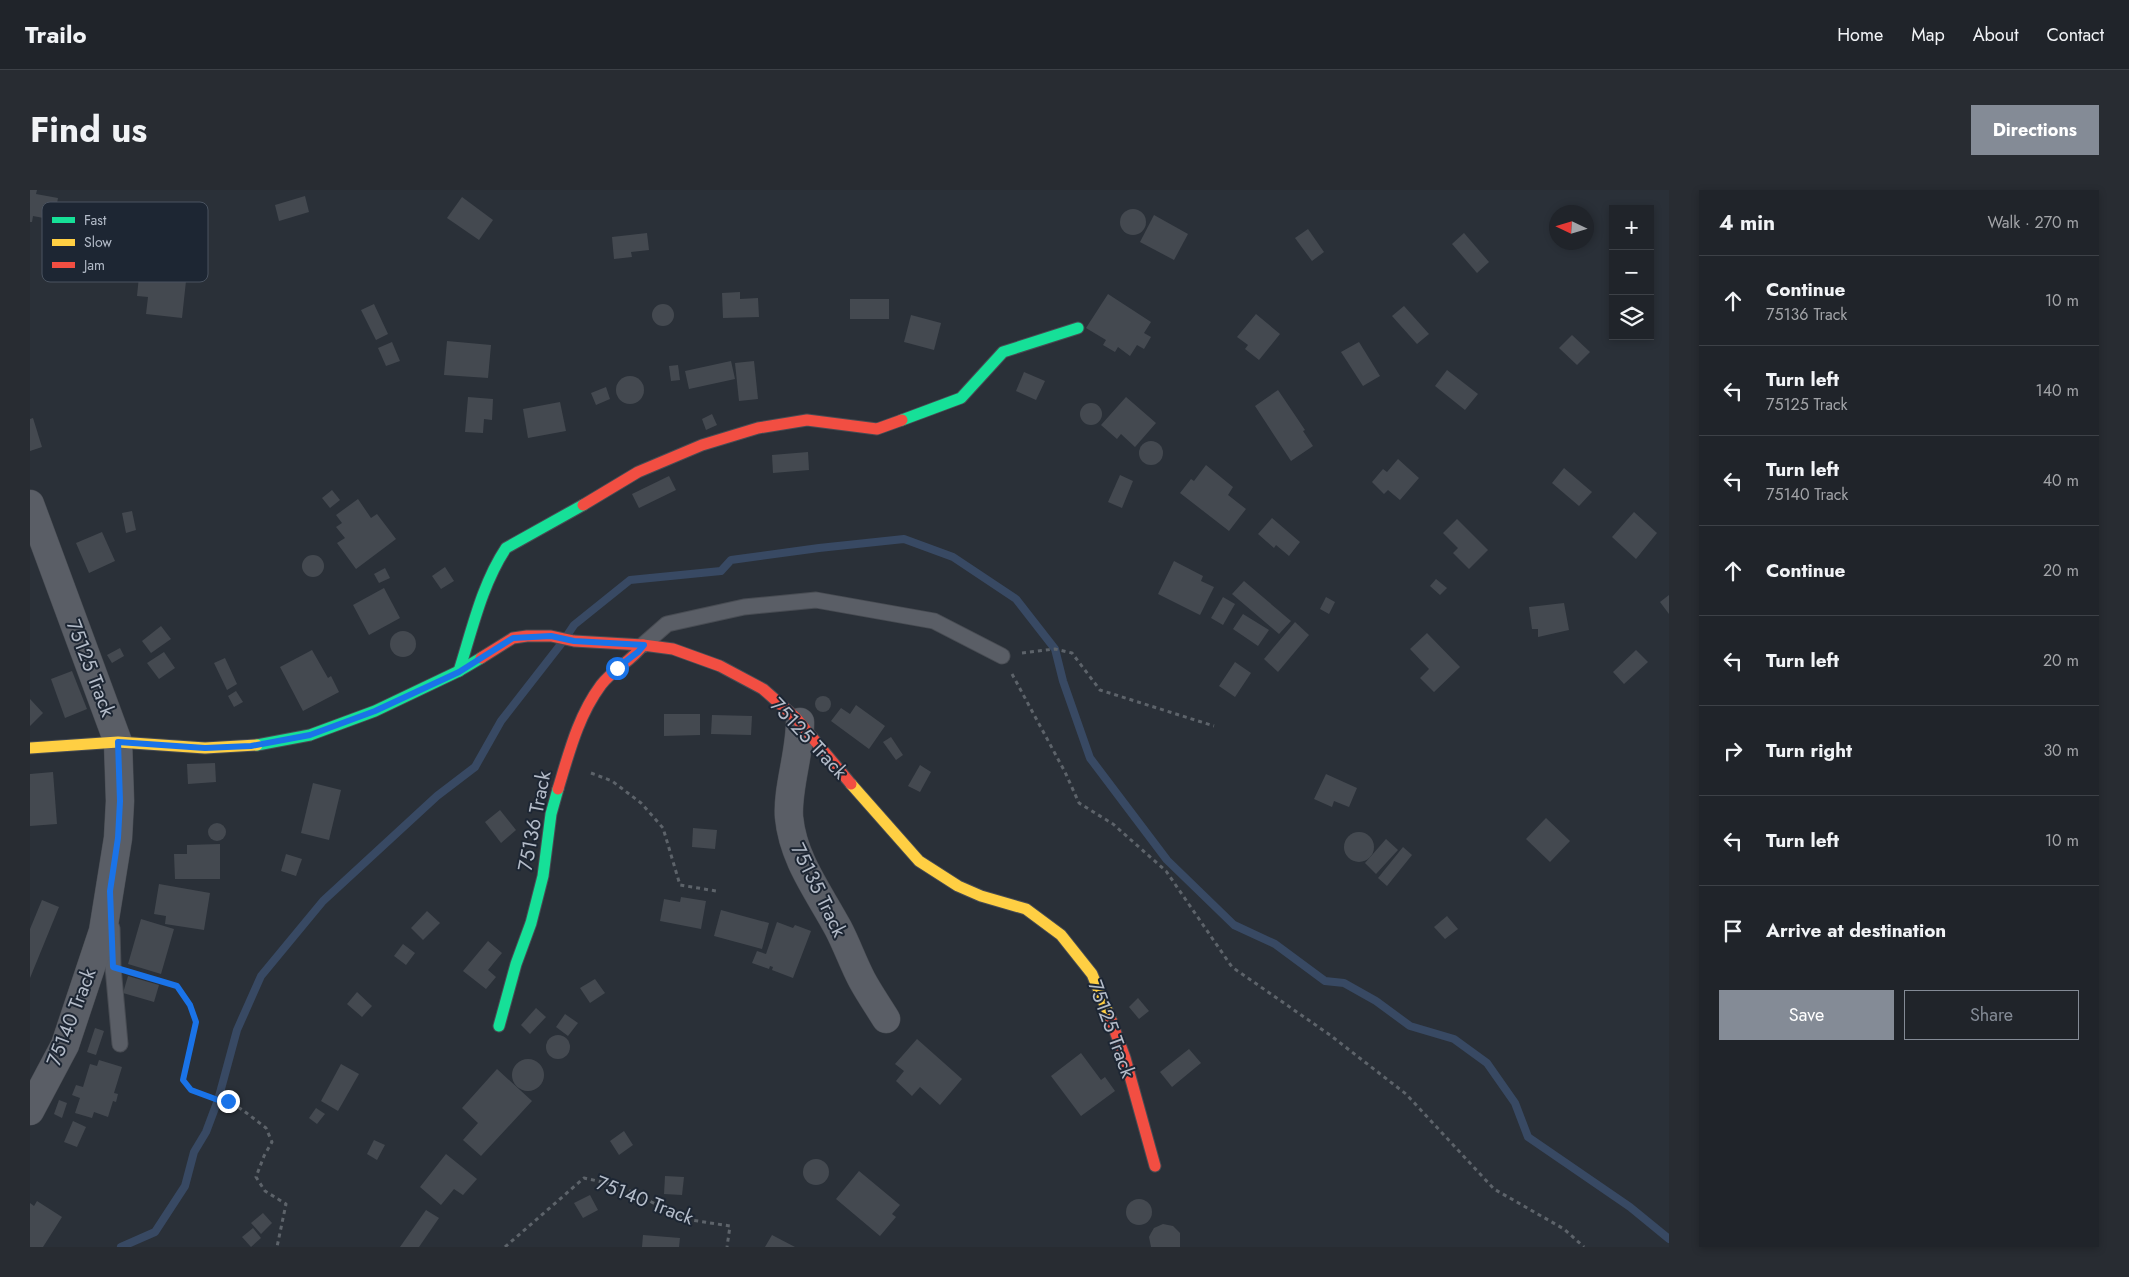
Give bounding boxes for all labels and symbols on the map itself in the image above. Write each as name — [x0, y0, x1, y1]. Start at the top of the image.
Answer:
legend — [42, 202, 208, 282]
north arrow — [1549, 205, 1594, 250]
text: Fast — [84, 210, 107, 230]
text: Slow — [84, 232, 112, 252]
text: Jam — [82, 255, 105, 275]
street label: 75125 Track — [59, 615, 122, 721]
route start — [606, 657, 629, 680]
street label: 75125 Track — [763, 691, 854, 786]
street label: 75136 Track — [511, 768, 558, 874]
street label: 75135 Track — [783, 838, 854, 942]
street label: 75140 Track — [39, 964, 104, 1070]
street label: 75125 Track — [1080, 976, 1143, 1082]
route end — [217, 1090, 240, 1113]
street label: 75140 Track — [592, 1168, 698, 1233]

